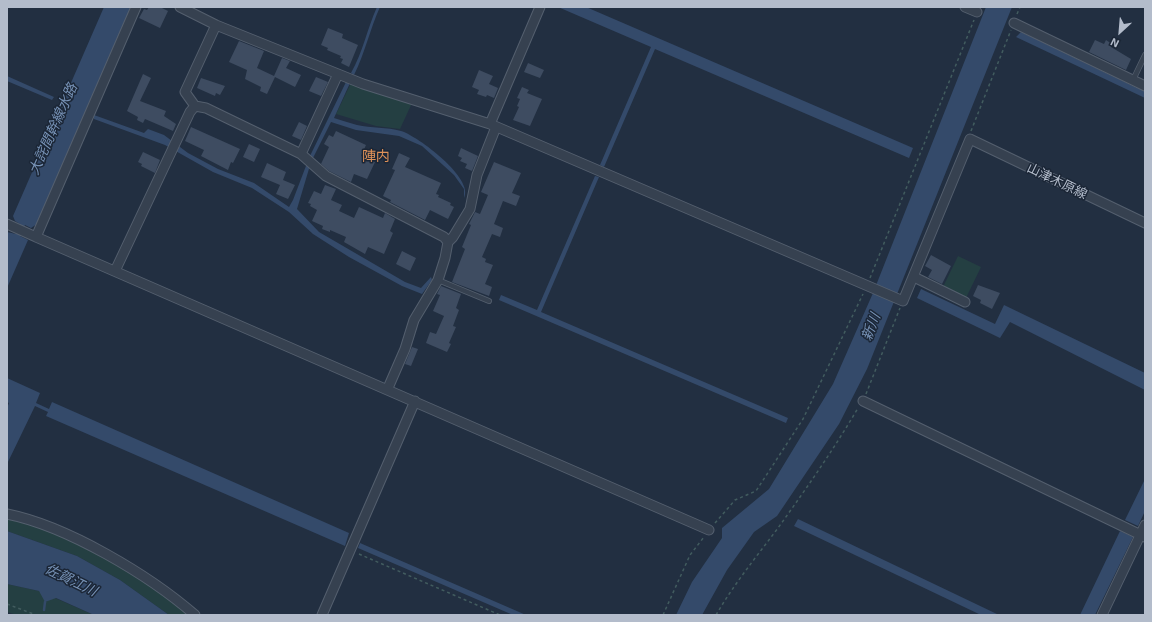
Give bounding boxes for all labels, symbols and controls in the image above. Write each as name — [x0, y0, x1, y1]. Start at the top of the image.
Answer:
north arrow — [1100, 12, 1140, 52]
text: N — [1108, 36, 1121, 51]
water label: 大詫間幹線水路 — [25, 81, 81, 177]
district label: 陣内 — [362, 148, 390, 164]
street label: 山津木原線 — [1024, 160, 1090, 202]
water label: 新川 — [858, 311, 884, 343]
water label: 佐賀江川 — [42, 560, 100, 600]

